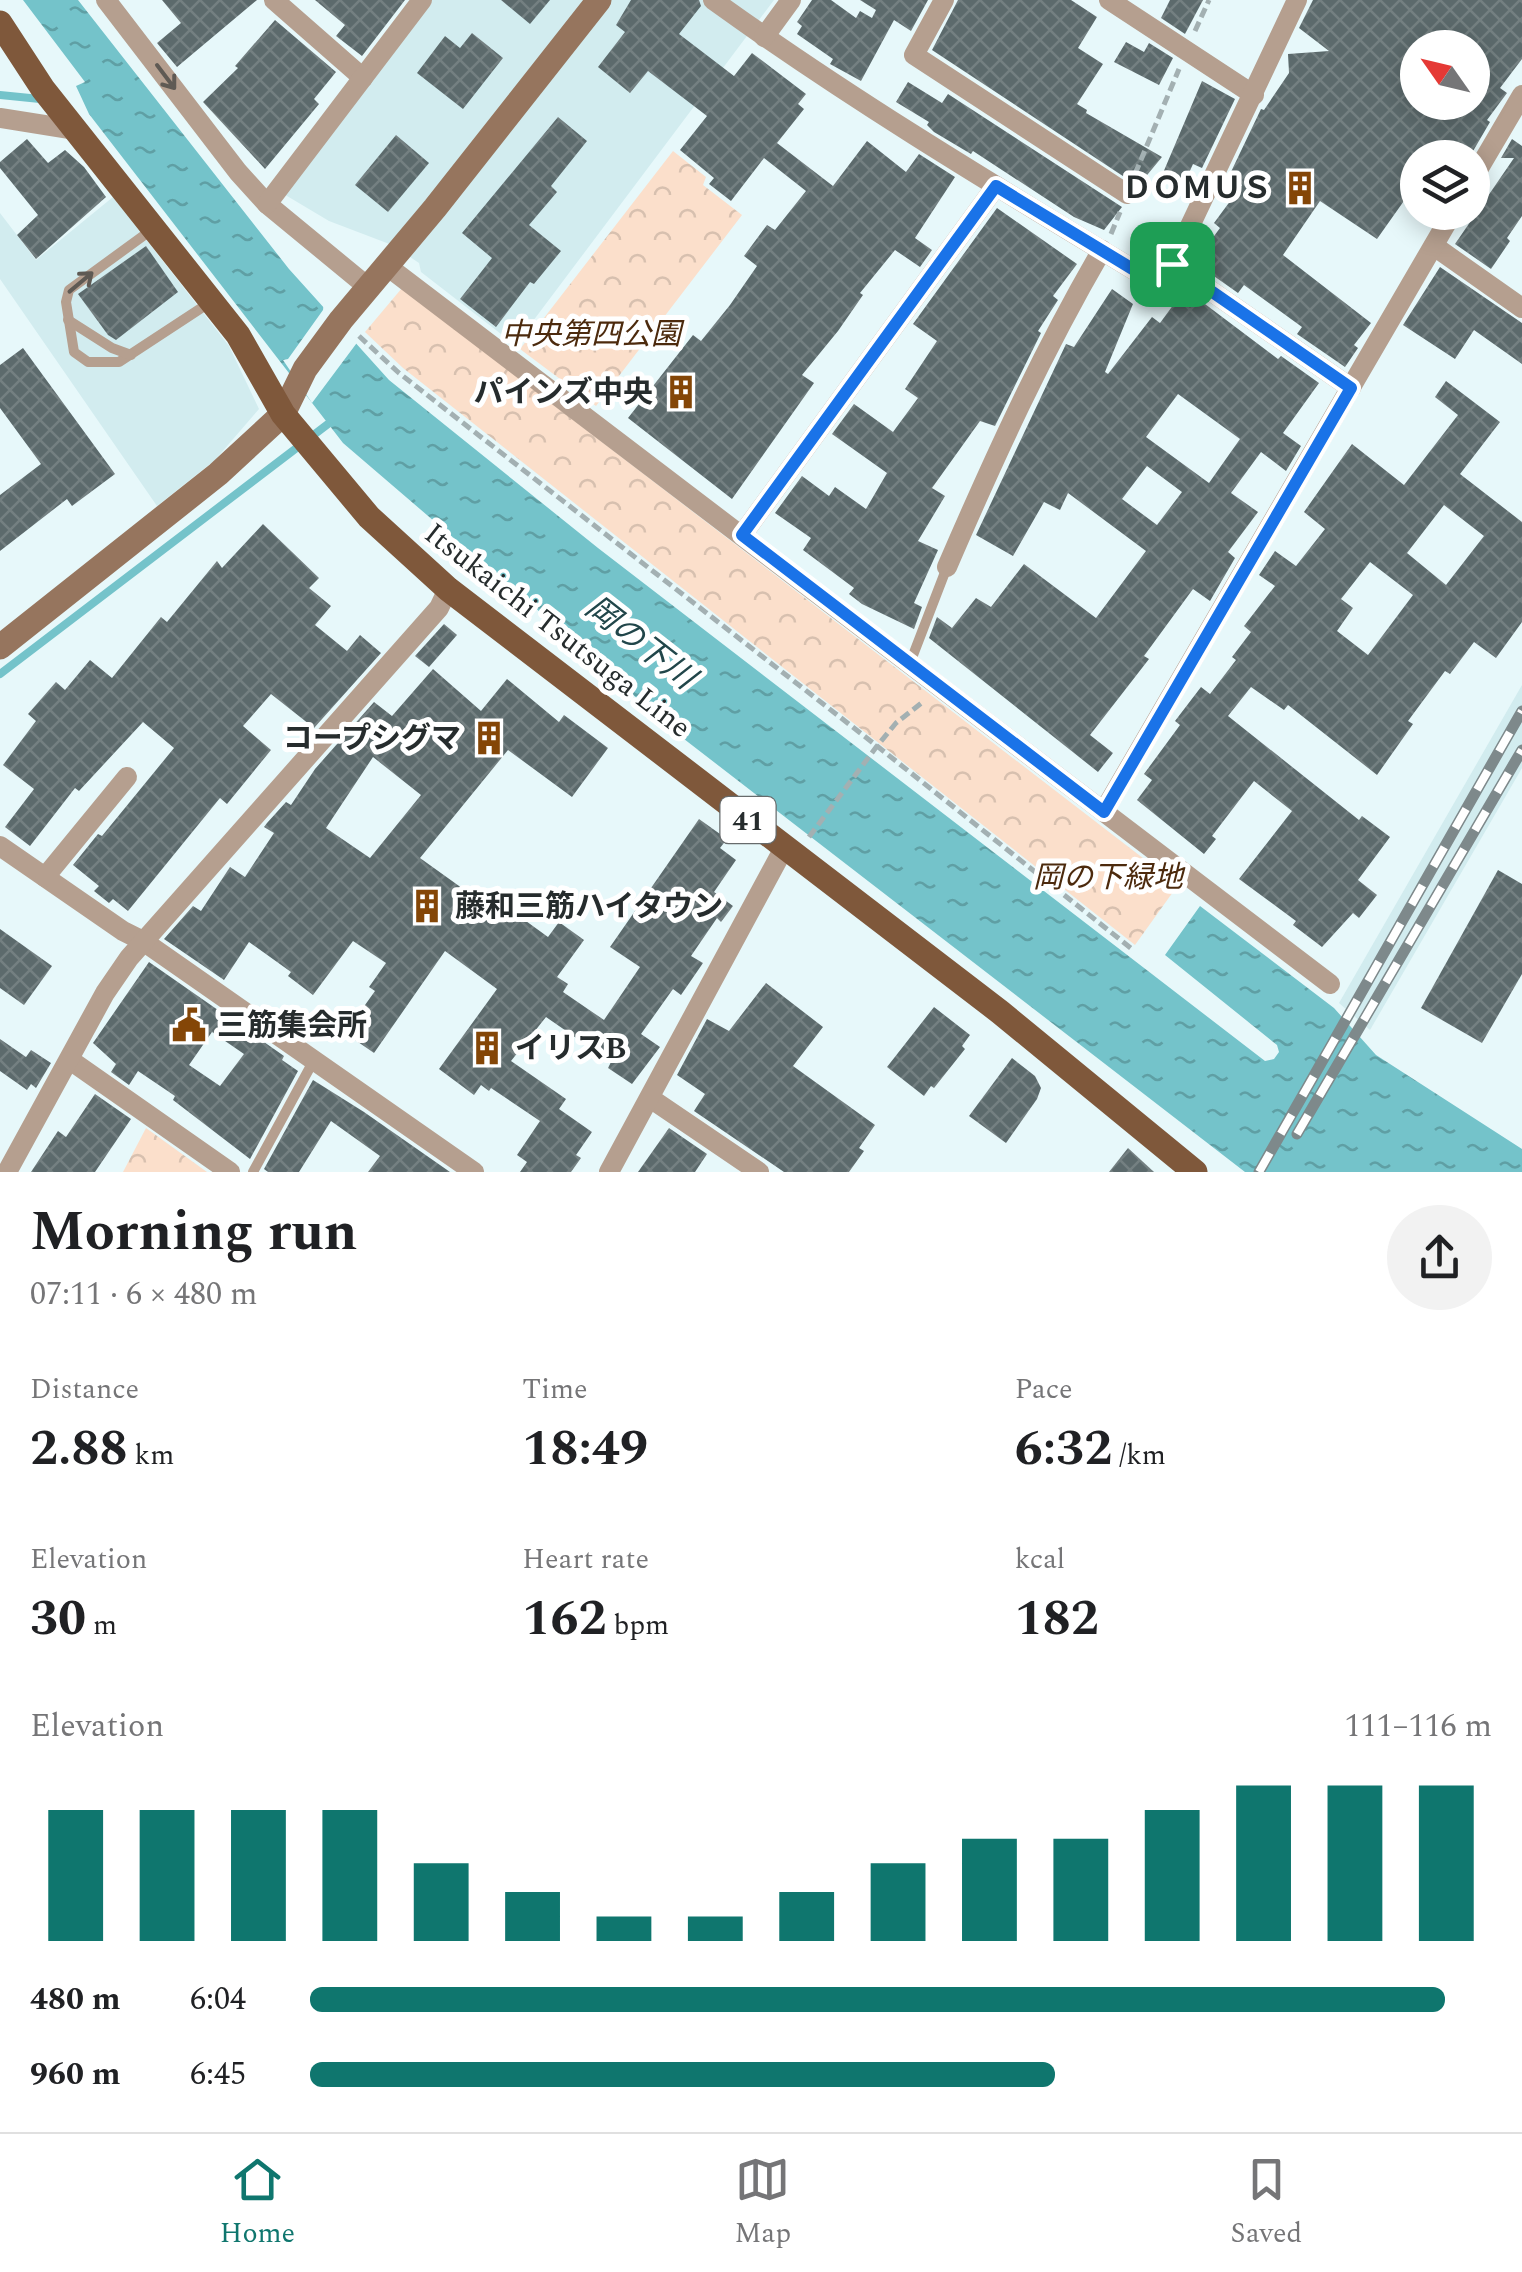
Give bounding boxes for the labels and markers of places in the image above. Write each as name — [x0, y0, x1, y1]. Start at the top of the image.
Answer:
place label: ＤＯＭＵＳ — [1122, 166, 1272, 212]
building icon: ＤＯＭＵＳ — [1281, 169, 1319, 207]
pin — [1130, 222, 1215, 307]
place label: パインズ中央 — [474, 370, 653, 416]
building icon: パインズ中央 — [662, 373, 700, 411]
place label: コープシグマ — [283, 716, 461, 762]
building icon: コープシグマ — [470, 719, 508, 757]
place label: 藤和三筋ハイタウン — [455, 884, 723, 930]
building icon: 藤和三筋ハイタウン — [408, 887, 446, 925]
place label: 三筋集会所 — [217, 1003, 367, 1049]
public building icon: 三筋集会所 — [170, 1006, 208, 1044]
place label: イリスB — [515, 1026, 626, 1072]
building icon: イリスB — [468, 1029, 506, 1067]

